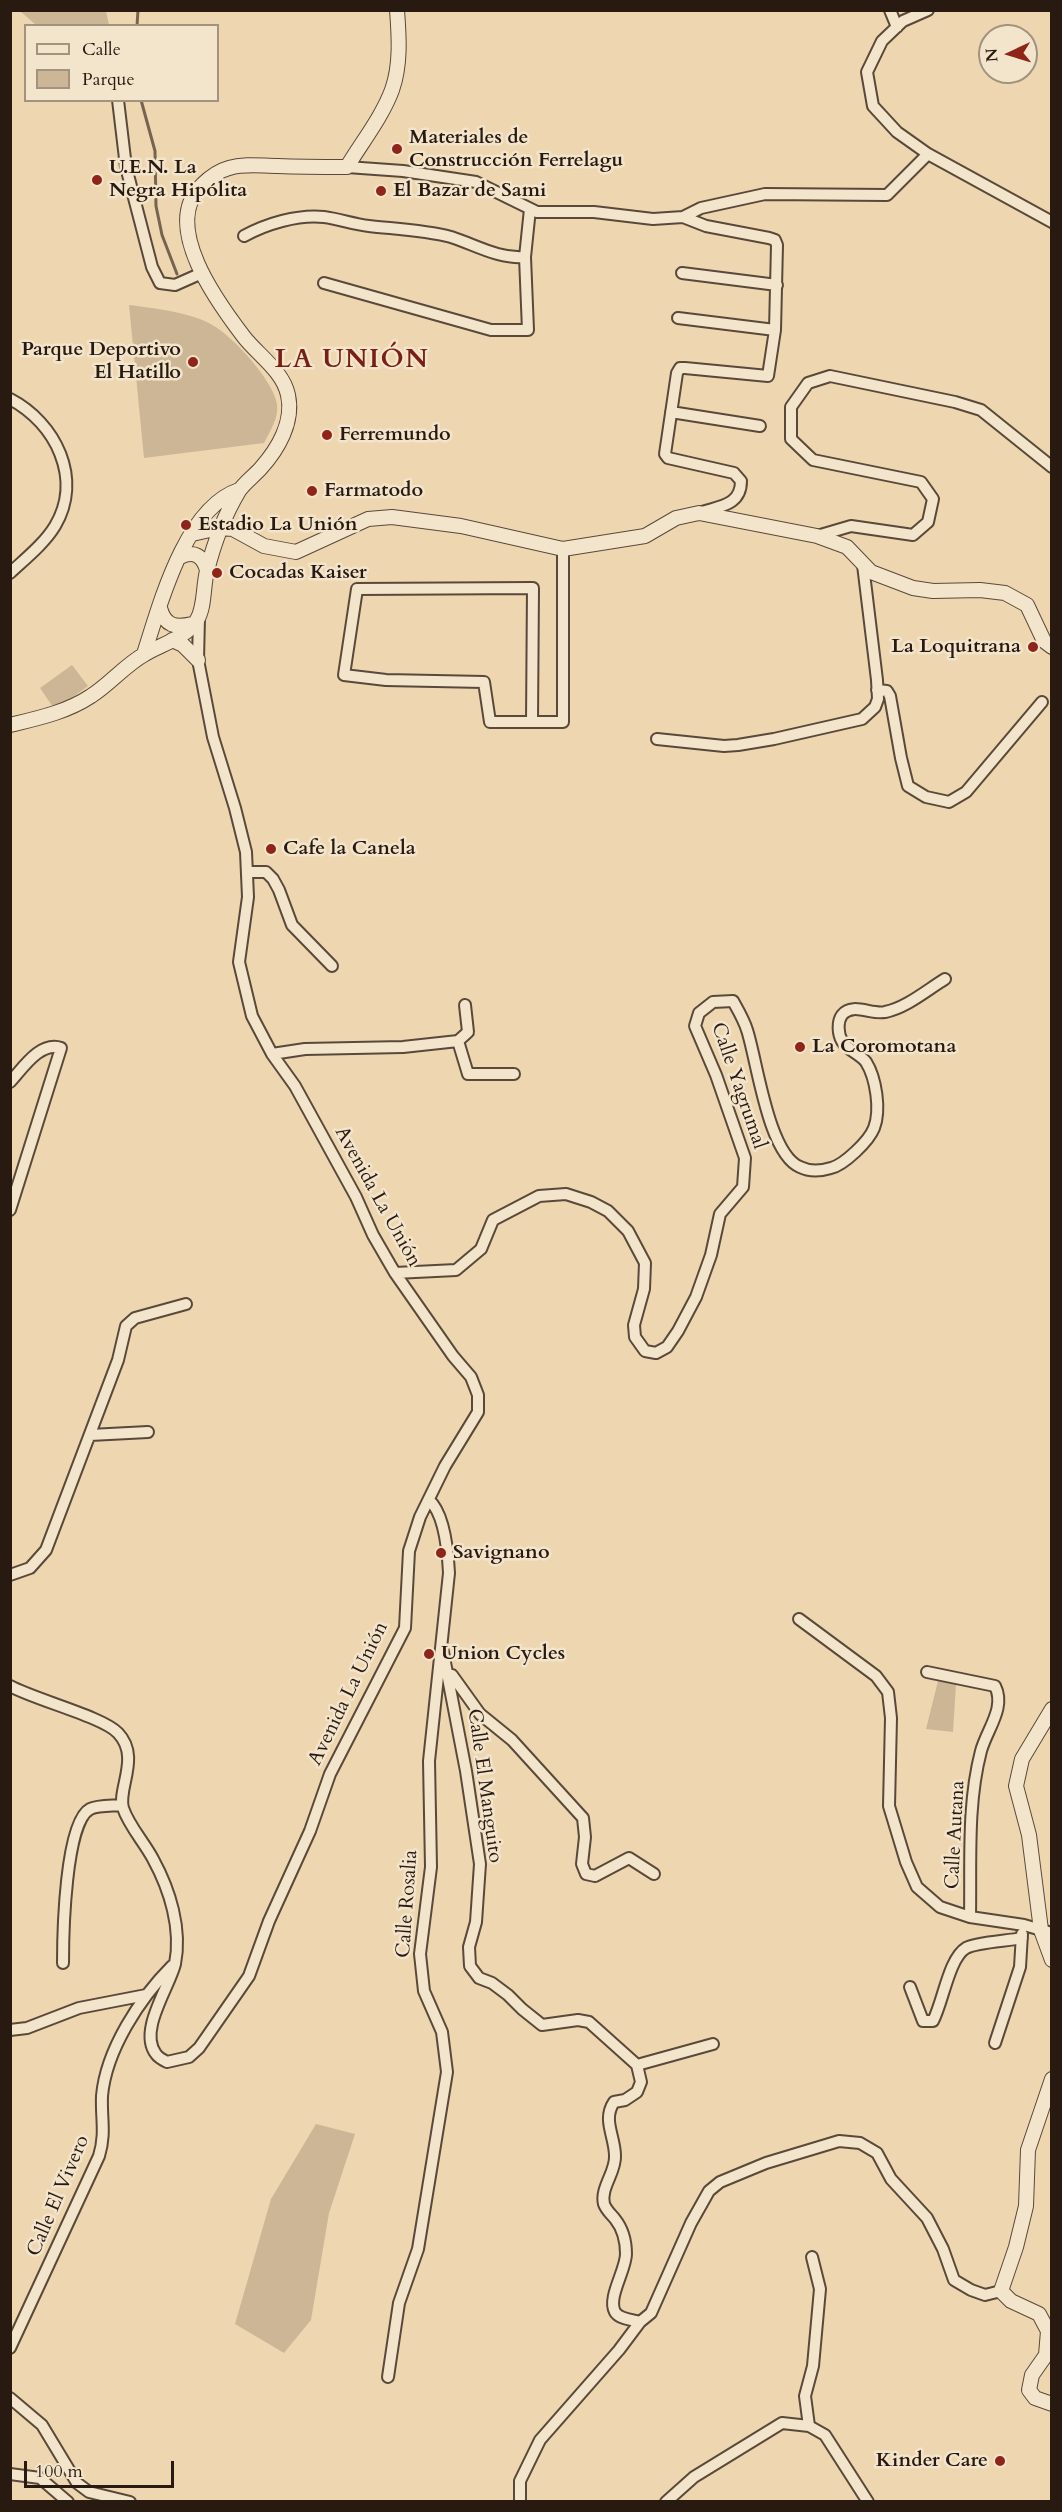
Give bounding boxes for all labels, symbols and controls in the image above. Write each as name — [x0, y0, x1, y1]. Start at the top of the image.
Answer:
legend — [24, 24, 219, 102]
north arrow — [978, 24, 1038, 84]
text: Calle — [82, 37, 121, 62]
text: N — [981, 47, 1003, 63]
text: Parque — [82, 67, 135, 92]
place label: Materiales de Construcción Ferrelagu — [409, 126, 623, 173]
marker: Materiales de Construcción Ferrelagu — [390, 142, 404, 156]
place label: U.E.N. La Negra Hipólita — [109, 156, 247, 203]
marker: U.E.N. La Negra Hipólita — [90, 173, 104, 187]
place label: El Bazar de Sami — [393, 179, 546, 203]
marker: El Bazar de Sami — [374, 184, 388, 198]
place label: Parque Deportivo El Hatillo — [21, 338, 181, 385]
district label: LA UNIÓN — [275, 345, 429, 377]
marker: Parque Deportivo El Hatillo — [186, 355, 200, 369]
place label: Ferremundo — [339, 423, 451, 447]
marker: Ferremundo — [320, 428, 334, 442]
place label: Farmatodo — [324, 479, 423, 503]
marker: Farmatodo — [305, 484, 319, 498]
place label: Estadio La Unión — [198, 513, 358, 537]
marker: Estadio La Unión — [179, 518, 193, 532]
place label: Cocadas Kaiser — [229, 561, 367, 585]
marker: Cocadas Kaiser — [210, 566, 224, 580]
place label: La Loquitrana — [891, 635, 1021, 659]
marker: La Loquitrana — [1026, 640, 1040, 654]
place label: Cafe la Canela — [283, 837, 416, 861]
marker: Cafe la Canela — [264, 842, 278, 856]
street label: Calle Yagrumal — [705, 1020, 771, 1152]
place label: La Coromotana — [812, 1035, 956, 1059]
marker: La Coromotana — [793, 1040, 807, 1054]
street label: Avenida La Unión — [329, 1123, 425, 1271]
place label: Savignano — [453, 1541, 550, 1565]
marker: Savignano — [434, 1546, 448, 1560]
street label: Avenida La Unión — [304, 1618, 394, 1770]
place label: Union Cycles — [441, 1642, 565, 1666]
marker: Union Cycles — [422, 1647, 436, 1661]
street label: Calle El Manguito — [461, 1708, 507, 1864]
street label: Calle Autana — [941, 1780, 971, 1890]
street label: Calle Rosalia — [392, 1849, 424, 1959]
street label: Calle El Vivero — [23, 2132, 95, 2260]
scale bar — [27, 2449, 177, 2487]
place label: Kinder Care — [876, 2449, 988, 2473]
marker: Kinder Care — [993, 2454, 1007, 2468]
text: 100 m — [35, 2459, 83, 2484]

